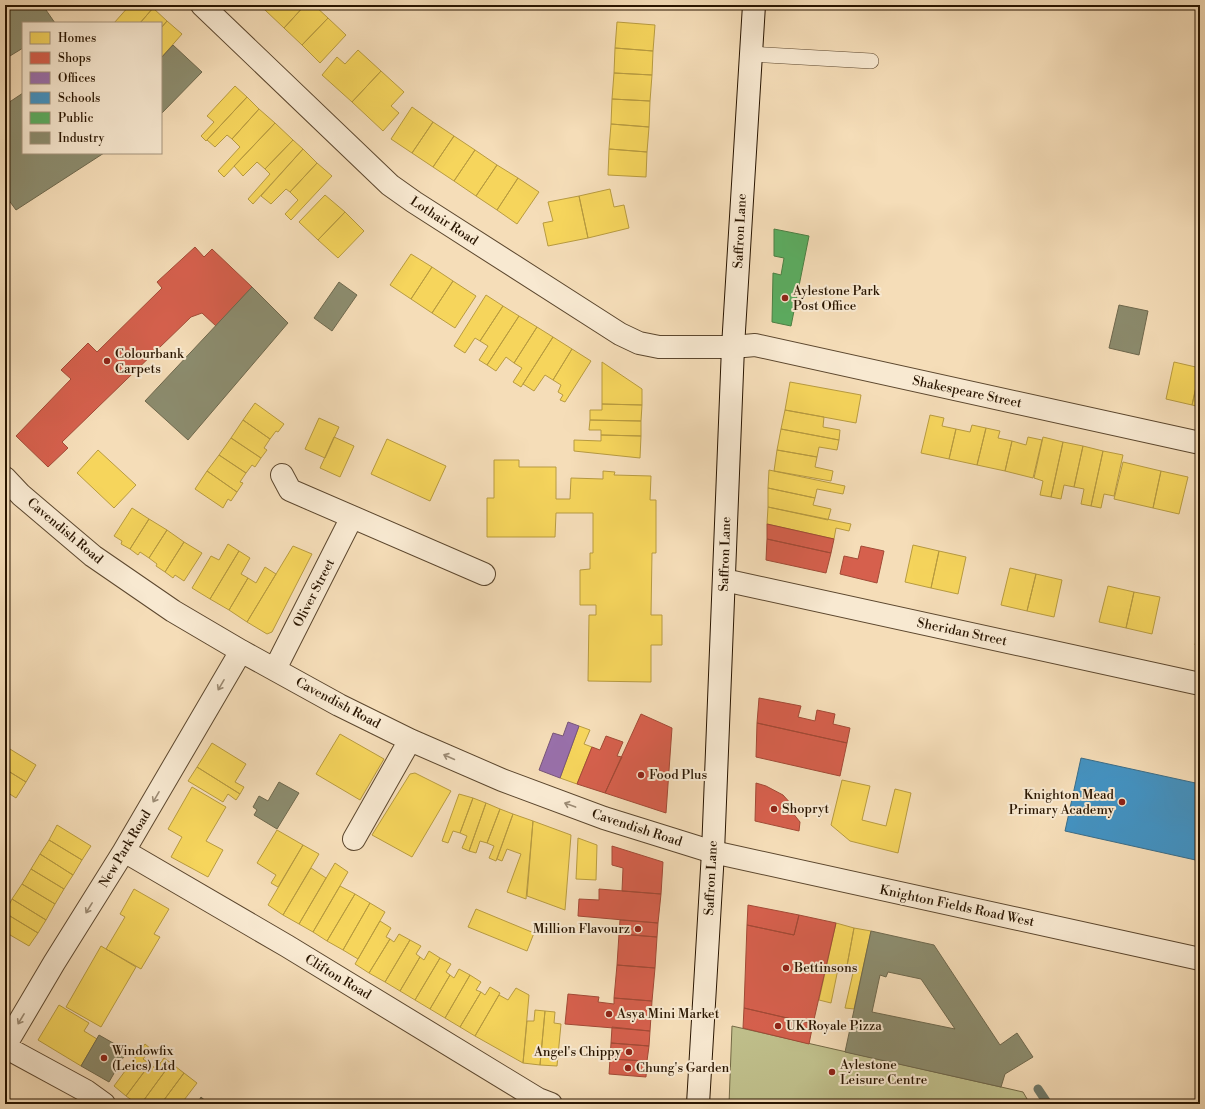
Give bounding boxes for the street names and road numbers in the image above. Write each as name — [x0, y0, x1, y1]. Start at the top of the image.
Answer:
street label: Lothair Road — [407, 193, 481, 249]
street label: Saffron Lane — [730, 193, 750, 269]
street label: Shakespeare Street — [911, 373, 1024, 411]
street label: Cavendish Road — [24, 495, 107, 568]
street label: Saffron Lane — [716, 516, 734, 592]
street label: Oliver Street — [290, 556, 338, 630]
street label: Sheridan Street — [916, 615, 1009, 649]
street label: Cavendish Road — [293, 674, 384, 732]
street label: Cavendish Road — [590, 806, 685, 850]
street label: New Park Road — [96, 807, 155, 891]
street label: Saffron Lane — [701, 840, 721, 916]
street label: Knighton Fields Road West — [878, 882, 1036, 930]
street label: Clifton Road — [302, 951, 375, 1003]

